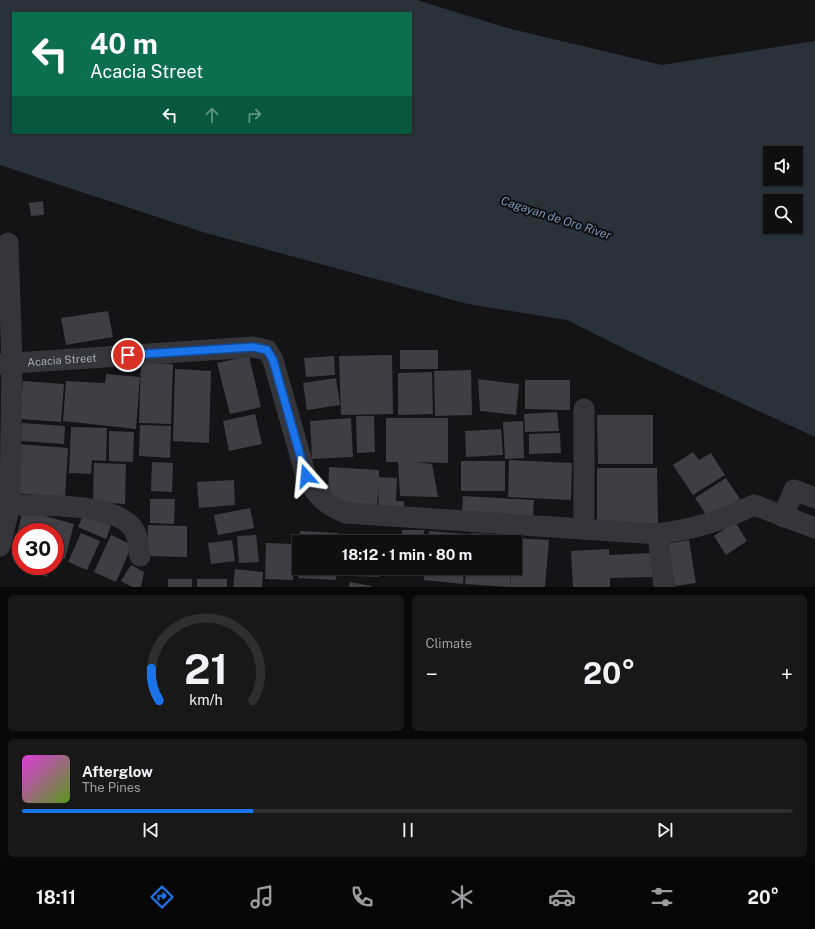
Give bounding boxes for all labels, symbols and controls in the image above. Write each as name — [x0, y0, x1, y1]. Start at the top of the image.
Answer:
text: 40 m — [90, 27, 158, 60]
icon: left — [24, 28, 76, 80]
text: Acacia Street — [90, 61, 203, 82]
icon: left — [159, 104, 181, 126]
icon: ahead — [201, 104, 223, 126]
icon: right — [243, 104, 265, 126]
map controls — [763, 146, 803, 234]
button: sound — [763, 146, 803, 186]
water label: Cagayan de Oro River — [499, 194, 613, 243]
button: search — [763, 194, 803, 234]
pin — [111, 338, 145, 372]
icon: arrive — [117, 344, 139, 366]
street label: Acacia Street — [27, 352, 97, 368]
position arrow — [285, 455, 327, 497]
speed limit sign: 30 — [12, 523, 64, 575]
text: 18:12 · 1 min · 80 m — [342, 546, 472, 563]
text: Climate — [426, 636, 472, 651]
text: 21 — [184, 644, 228, 693]
text: 20° — [583, 655, 636, 691]
text: − — [426, 661, 438, 687]
text: + — [781, 661, 793, 687]
text: km/h — [189, 691, 223, 708]
text: Afterglow — [82, 763, 153, 780]
text: The Pines — [82, 780, 141, 795]
icon: previous — [140, 819, 162, 841]
icon: pause — [397, 819, 419, 841]
icon: next — [654, 819, 676, 841]
icon: directions — [148, 883, 176, 911]
icon: music — [248, 883, 276, 911]
icon: phone — [348, 883, 376, 911]
icon: climate — [448, 883, 476, 911]
icon: car — [548, 883, 576, 911]
icon: filters — [648, 883, 676, 911]
text: 18:11 — [36, 887, 76, 908]
text: 20° — [747, 887, 779, 908]

